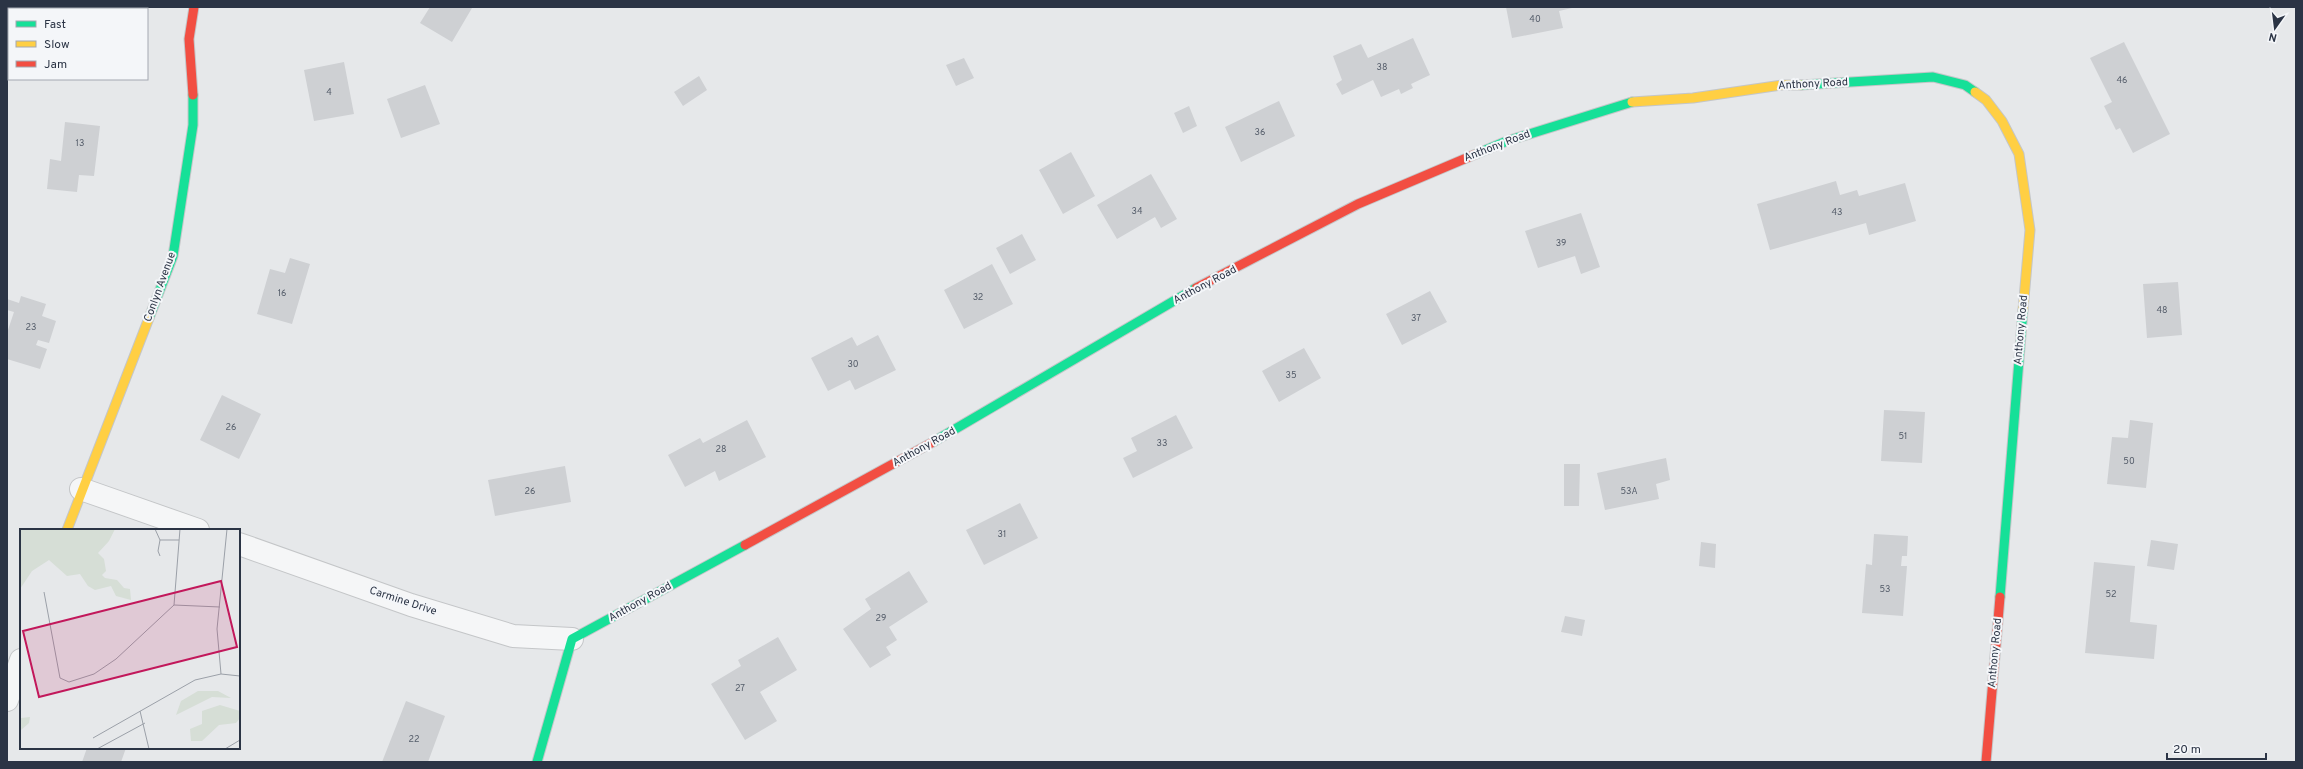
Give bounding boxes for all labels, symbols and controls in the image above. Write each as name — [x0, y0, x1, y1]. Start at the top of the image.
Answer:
legend — [8, 8, 148, 80]
north arrow — [2255, 8, 2295, 48]
house number: 40 — [1529, 14, 1541, 25]
text: Fast — [44, 17, 66, 33]
text: N — [2267, 29, 2278, 44]
text: Slow — [44, 37, 70, 53]
text: Jam — [44, 57, 67, 73]
house number: 38 — [1377, 62, 1387, 73]
street label: Anthony Road — [1778, 75, 1848, 93]
house number: 46 — [2117, 75, 2127, 86]
house number: 4 — [326, 87, 332, 98]
house number: 36 — [1255, 127, 1265, 138]
street label: Anthony Road — [1462, 127, 1532, 165]
house number: 13 — [76, 138, 84, 149]
house number: 34 — [1131, 206, 1143, 217]
house number: 43 — [1831, 207, 1843, 218]
house number: 39 — [1556, 238, 1566, 249]
street label: Conlyn Avenue — [141, 250, 179, 324]
street label: Anthony Road — [1171, 262, 1239, 308]
house number: 16 — [278, 288, 286, 299]
house number: 32 — [973, 292, 983, 303]
street label: Anthony Road — [2011, 295, 2031, 365]
house number: 48 — [2156, 305, 2168, 316]
house number: 37 — [1411, 313, 1421, 324]
house number: 23 — [26, 322, 36, 333]
house number: 30 — [847, 359, 859, 370]
house number: 35 — [1285, 370, 1297, 381]
house number: 26 — [226, 422, 236, 433]
street label: Anthony Road — [890, 424, 958, 470]
house number: 51 — [1899, 431, 1907, 442]
house number: 33 — [1157, 438, 1167, 449]
house number: 28 — [715, 444, 727, 455]
house number: 50 — [2123, 456, 2135, 467]
house number: 26 — [525, 486, 535, 497]
house number: 53A — [1620, 486, 1638, 497]
inset map — [20, 529, 240, 749]
house number: 31 — [998, 529, 1006, 540]
street label: Anthony Road — [606, 579, 674, 625]
street label: Carmine Drive — [367, 583, 439, 619]
house number: 53 — [1879, 584, 1891, 595]
house number: 52 — [2105, 589, 2117, 600]
house number: 29 — [876, 613, 886, 624]
street label: Anthony Road — [1985, 618, 2005, 688]
house number: 27 — [735, 683, 745, 694]
house number: 22 — [408, 734, 420, 745]
scale bar — [2167, 735, 2266, 761]
text: 20 m — [2173, 742, 2201, 758]

